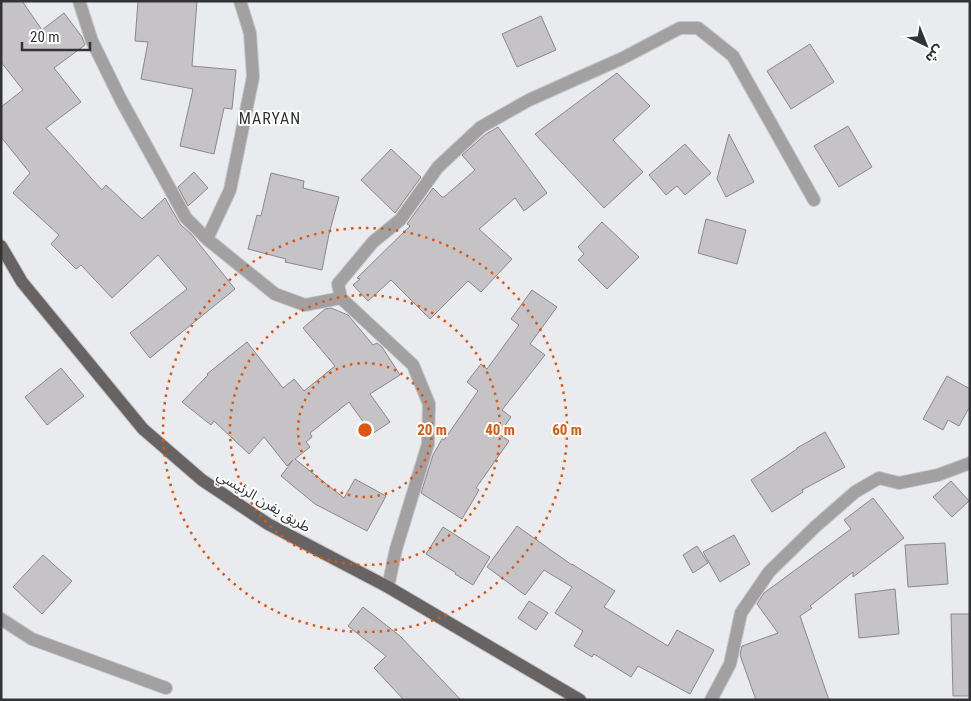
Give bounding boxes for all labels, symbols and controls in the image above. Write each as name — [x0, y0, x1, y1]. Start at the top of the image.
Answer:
scale bar — [22, 20, 90, 52]
north arrow — [901, 20, 951, 70]
text: 20 m — [30, 28, 60, 46]
text: ش — [922, 42, 947, 67]
district label: MARYAN — [239, 109, 301, 128]
centre of rings — [356, 421, 374, 439]
text: 20 m — [417, 421, 447, 439]
text: 40 m — [485, 421, 515, 439]
text: 60 m — [552, 421, 582, 439]
street label: طريق يفرن الرئيسي — [213, 467, 314, 538]

